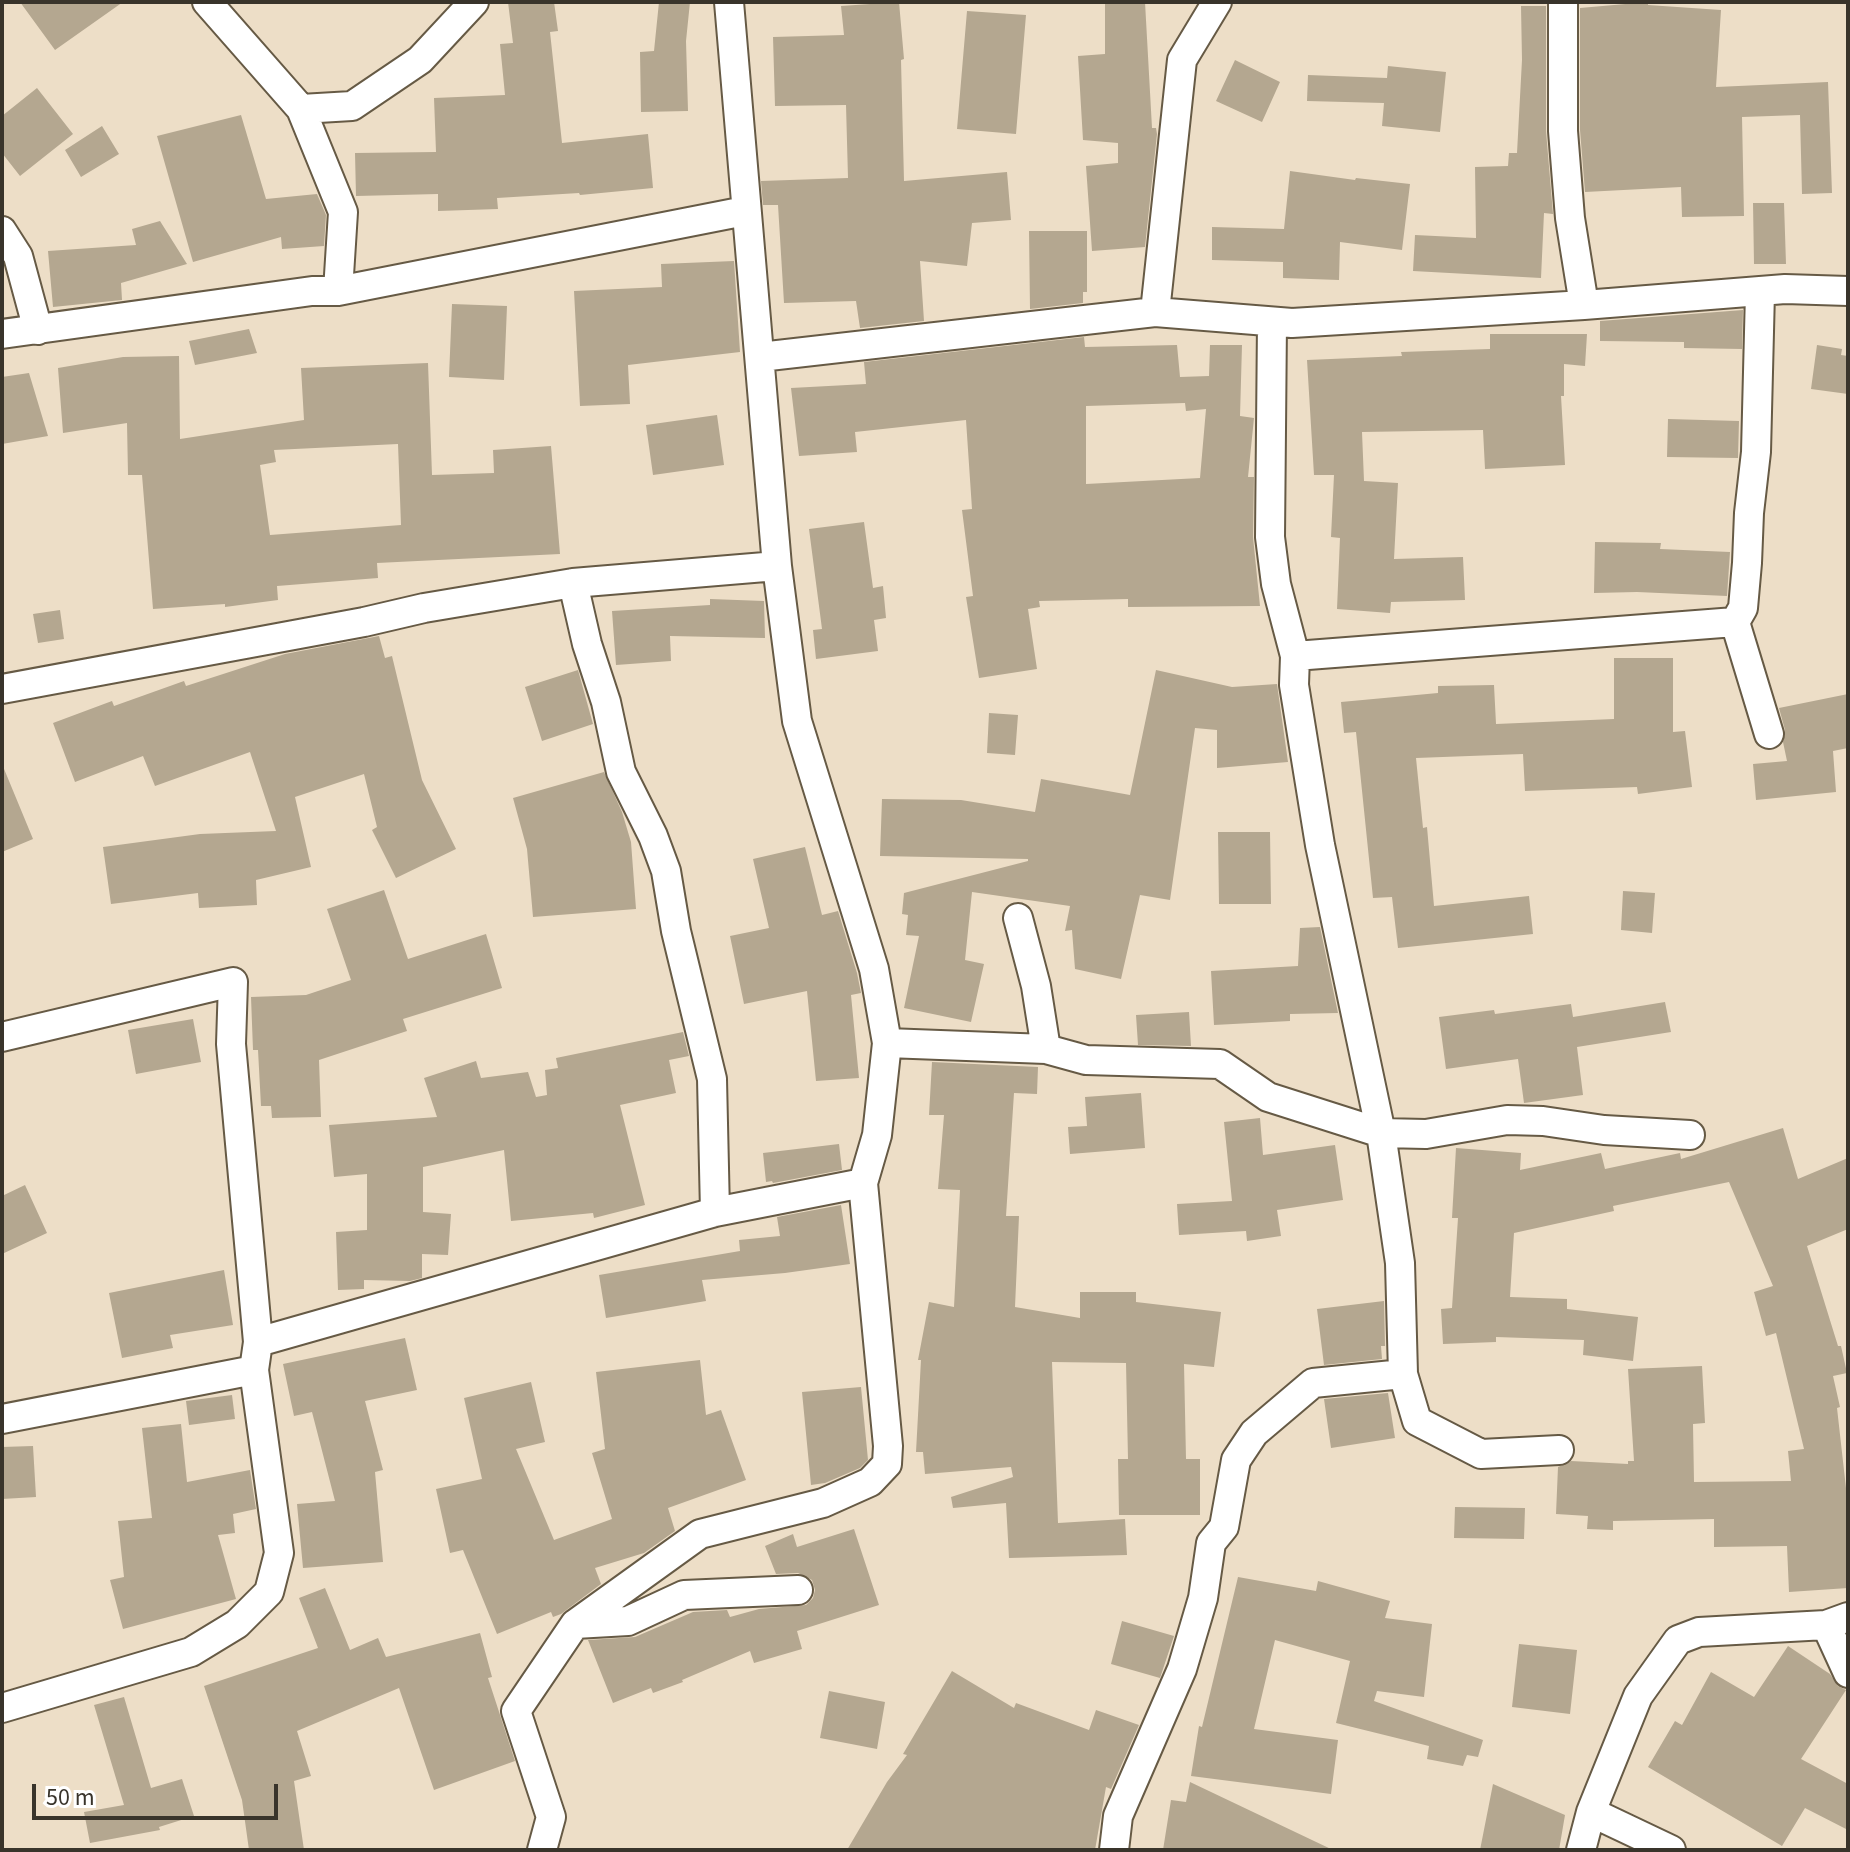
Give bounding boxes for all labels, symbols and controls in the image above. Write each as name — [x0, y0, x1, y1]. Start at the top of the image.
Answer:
scale bar — [36, 1768, 282, 1818]
text: 50 m — [46, 1780, 95, 1815]

